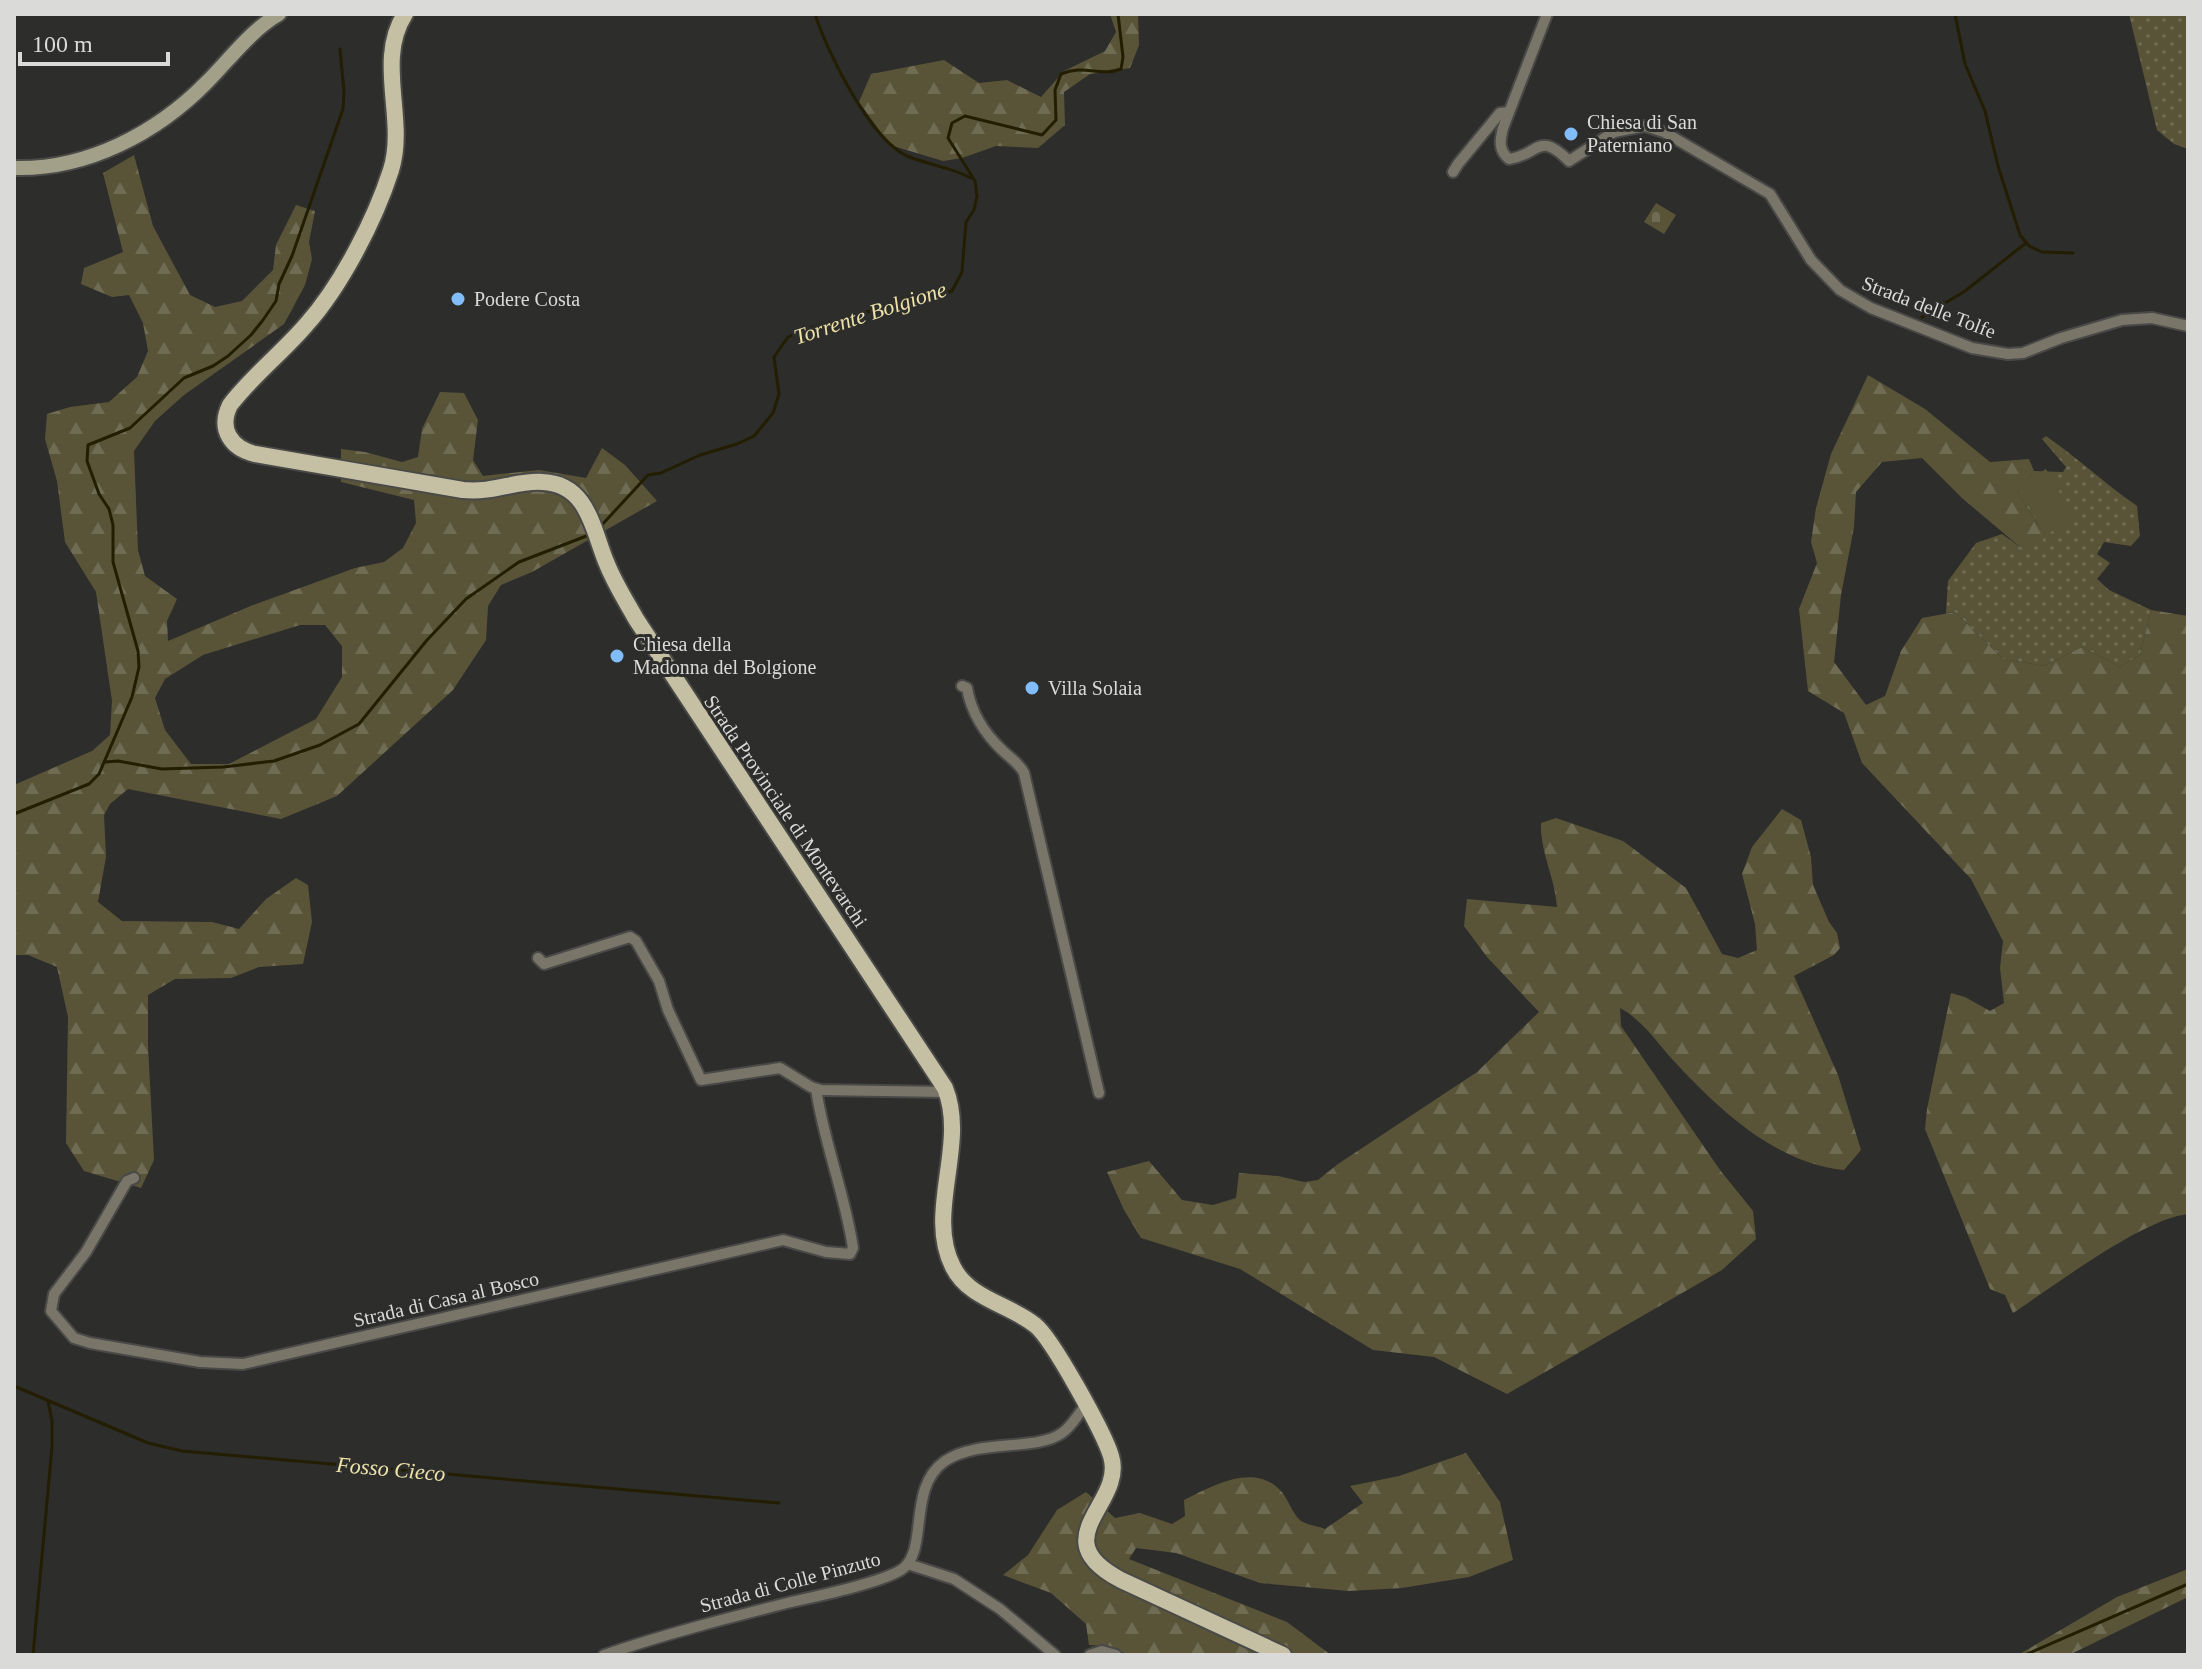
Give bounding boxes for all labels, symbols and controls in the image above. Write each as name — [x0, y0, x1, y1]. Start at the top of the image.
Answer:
scale bar — [20, 16, 168, 66]
text: 100 m — [32, 31, 93, 57]
place label: Chiesa di San Paterniano — [1587, 111, 1697, 156]
marker: Chiesa di San Paterniano — [1562, 125, 1580, 143]
street label: Strada delle Tolfe — [1859, 271, 1999, 343]
water label: Torrente Bolgione — [790, 276, 950, 349]
place label: Podere Costa — [474, 288, 580, 310]
marker: Podere Costa — [449, 290, 467, 308]
place label: Chiesa della Madonna del Bolgione — [633, 633, 816, 679]
marker: Chiesa della Madonna del Bolgione — [608, 647, 626, 665]
place label: Villa Solaia — [1048, 677, 1142, 699]
marker: Villa Solaia — [1023, 679, 1041, 697]
street label: Strada Provinciale di Montevarchi — [700, 691, 872, 931]
street label: Strada di Casa al Bosco — [351, 1267, 541, 1331]
water label: Fosso Cieco — [334, 1452, 447, 1486]
street label: Strada di Colle Pinzuto — [697, 1547, 883, 1617]

